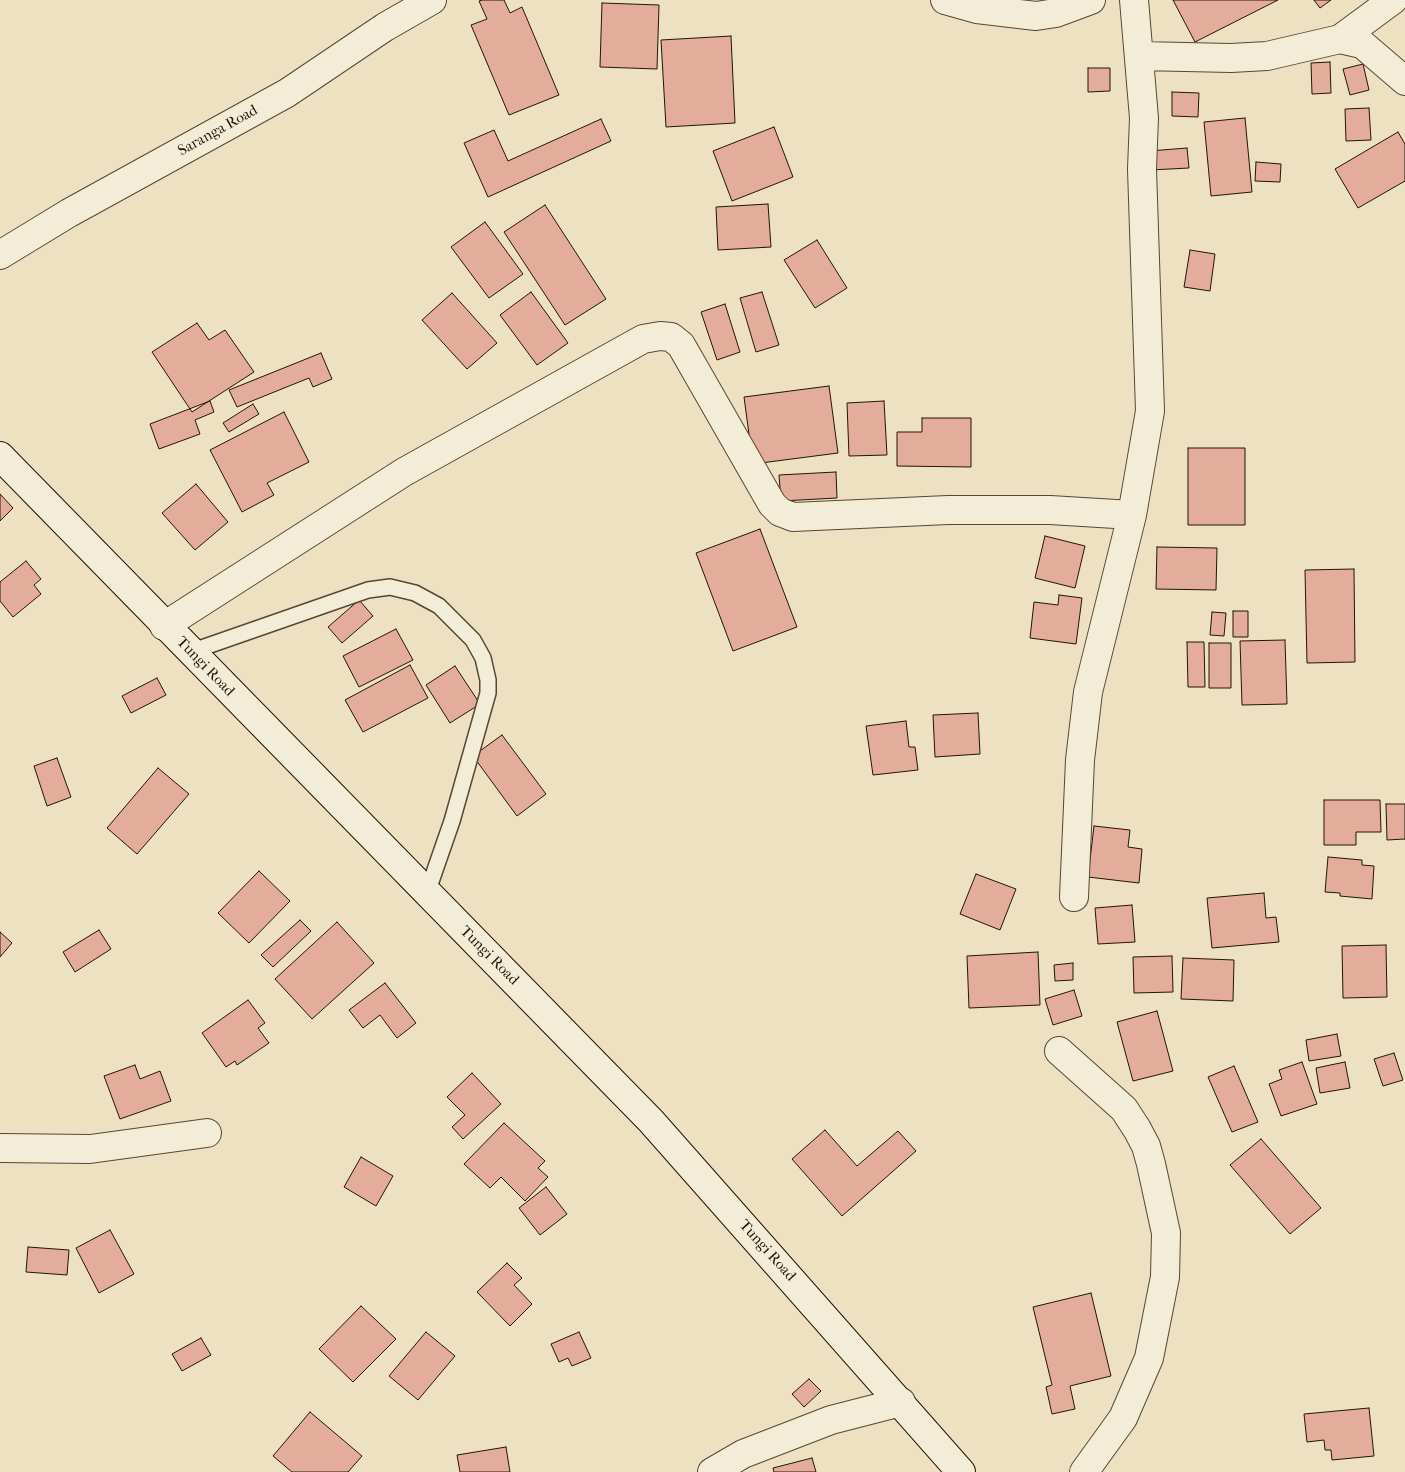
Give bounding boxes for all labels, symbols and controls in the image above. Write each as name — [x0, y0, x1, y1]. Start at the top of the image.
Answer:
street label: Saranga Road — [175, 102, 261, 160]
street label: Tungi Road — [172, 633, 238, 701]
street label: Tungi Road — [456, 923, 522, 989]
street label: Tungi Road — [735, 1217, 799, 1285]

